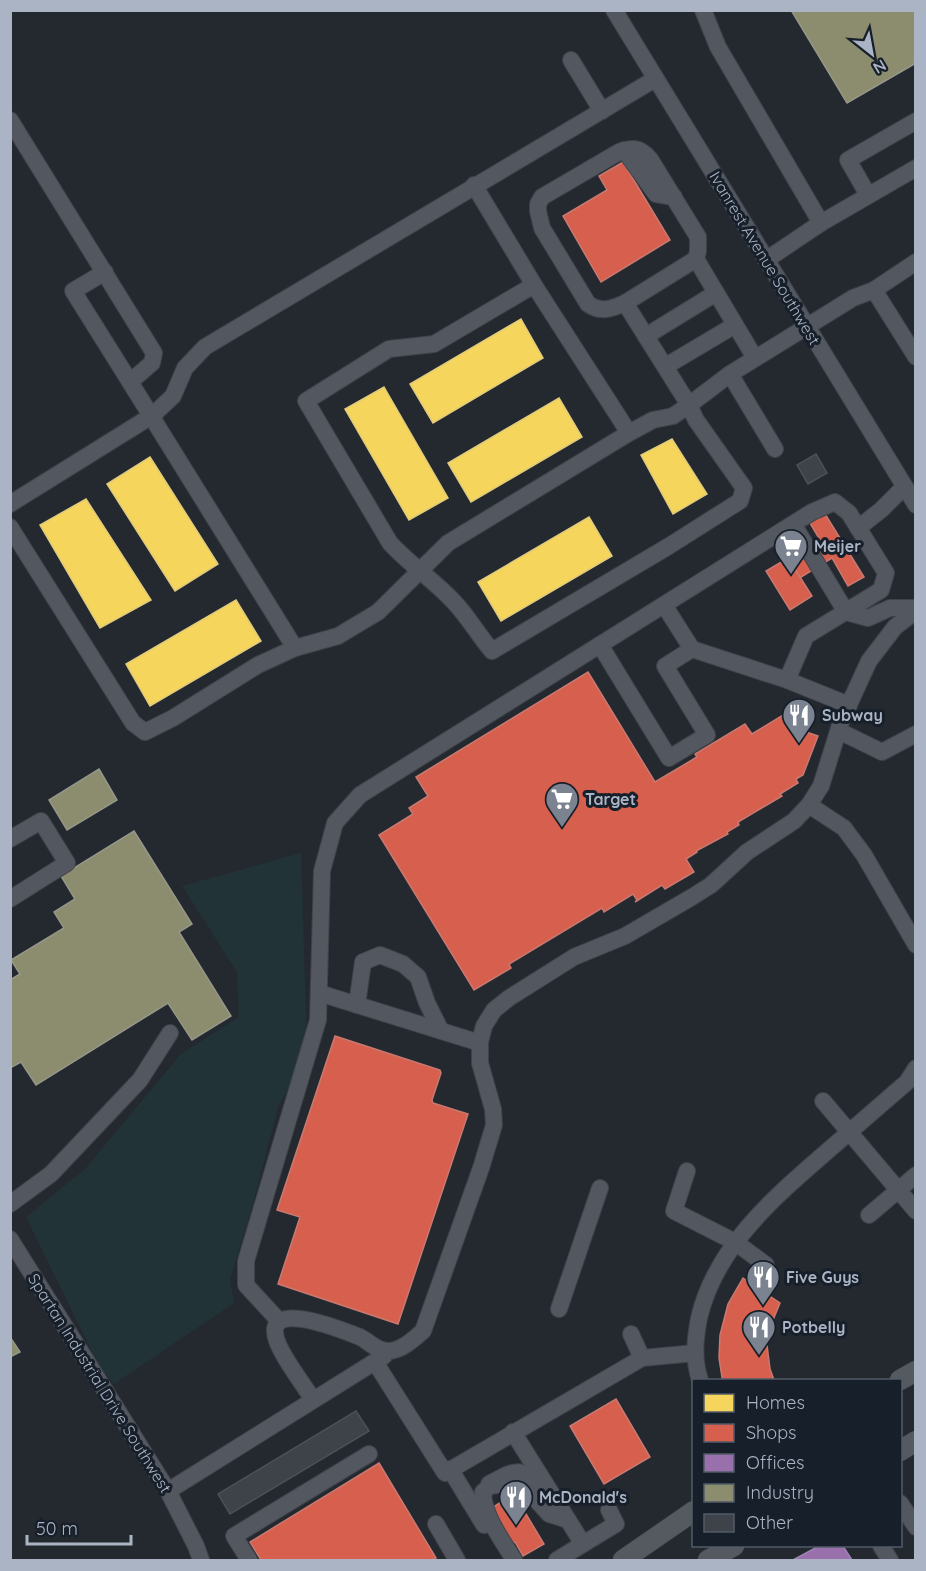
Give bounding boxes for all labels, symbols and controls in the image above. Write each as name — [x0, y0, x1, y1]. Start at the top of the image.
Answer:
north arrow — [842, 24, 902, 84]
text: N — [870, 55, 890, 78]
street label: Ivanrest Avenue Southwest — [705, 168, 825, 348]
supermarket icon: Meijer — [773, 528, 809, 575]
place label: Meijer — [814, 536, 861, 556]
restaurant icon: Subway — [781, 697, 817, 744]
place label: Subway — [822, 705, 883, 725]
supermarket icon: Target — [544, 781, 580, 828]
place label: Target — [585, 789, 636, 809]
restaurant icon: Five Guys — [745, 1259, 781, 1306]
place label: Five Guys — [786, 1267, 859, 1287]
street label: Spartan Industrial Drive Southwest — [24, 1270, 176, 1496]
restaurant icon: Potbelly — [741, 1309, 777, 1356]
place label: Potbelly — [782, 1317, 845, 1337]
legend — [692, 1379, 902, 1547]
text: Homes — [746, 1391, 805, 1414]
text: Shops — [746, 1421, 797, 1444]
text: Offices — [746, 1451, 805, 1474]
restaurant icon: McDonald's — [498, 1479, 534, 1526]
text: Industry — [746, 1481, 814, 1504]
place label: McDonald's — [539, 1487, 627, 1507]
scale bar — [27, 1508, 130, 1546]
text: Other — [746, 1511, 793, 1534]
text: 50 m — [36, 1517, 78, 1540]

